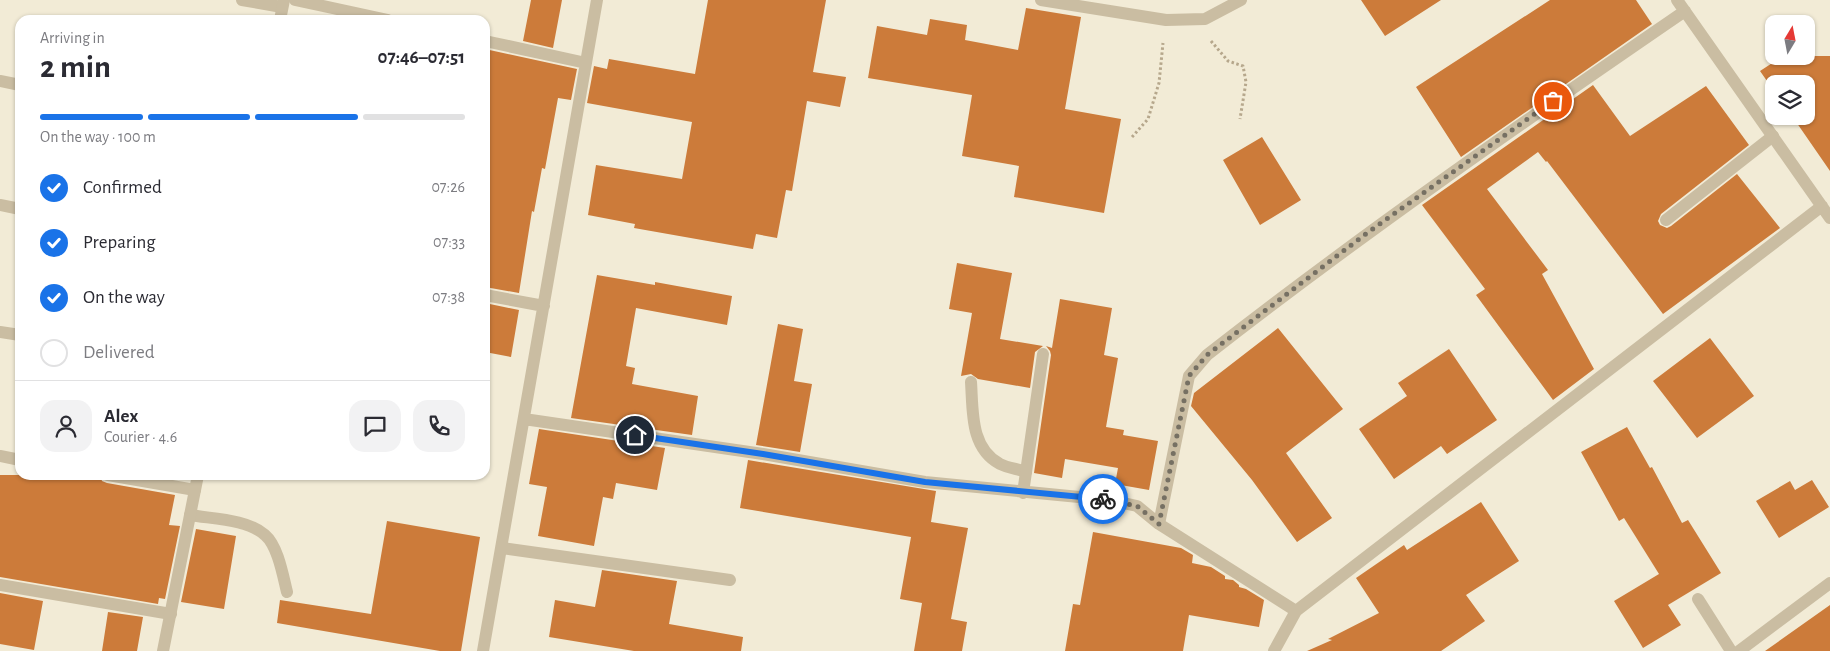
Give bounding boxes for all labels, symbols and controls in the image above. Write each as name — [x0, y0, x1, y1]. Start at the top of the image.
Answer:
north arrow — [1765, 15, 1815, 65]
map controls — [1765, 15, 1815, 125]
text: Arriving in — [40, 30, 105, 46]
text: 07:46–07:51 — [378, 48, 465, 67]
text: 2 min — [40, 51, 111, 83]
button: layers — [1765, 75, 1815, 125]
pin — [1532, 80, 1574, 122]
icon: bag — [1539, 87, 1567, 115]
text: On the way · 100 m — [40, 129, 156, 145]
icon: check — [40, 174, 68, 202]
text: Confirmed — [83, 178, 162, 197]
text: 07:26 — [431, 179, 465, 195]
icon: check — [40, 229, 68, 257]
text: Preparing — [83, 233, 156, 252]
text: 07:33 — [433, 234, 465, 250]
icon: check — [40, 284, 68, 312]
text: On the way — [83, 288, 165, 307]
text: 07:38 — [432, 289, 465, 305]
text: Delivered — [83, 343, 155, 362]
button: person — [40, 400, 92, 452]
button: chat — [349, 400, 401, 452]
button: phone — [413, 400, 465, 452]
text: Alex — [104, 407, 138, 426]
pin — [614, 414, 656, 456]
icon: home — [621, 421, 649, 449]
text: Courier · 4.6 — [104, 429, 177, 445]
courier — [1078, 474, 1128, 524]
icon: bike — [1089, 485, 1117, 513]

